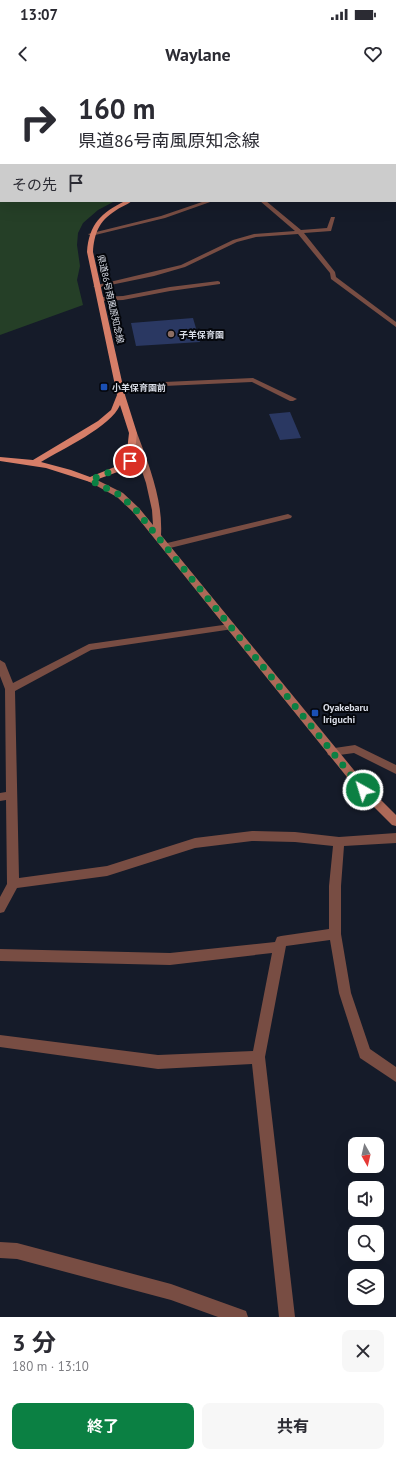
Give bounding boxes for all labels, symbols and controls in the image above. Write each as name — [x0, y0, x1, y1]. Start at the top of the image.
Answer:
text: 13:07 — [20, 5, 58, 24]
icon: back — [12, 43, 34, 65]
text: Waylane — [165, 43, 231, 66]
icon: heart — [362, 43, 384, 65]
text: 160 m — [78, 90, 155, 127]
icon: right — [12, 96, 64, 148]
text: 県道86号南風原知念線 — [78, 129, 260, 152]
icon: arrive — [65, 172, 87, 194]
text: その先 — [12, 175, 57, 194]
street label: 県道86号南風原知念線 — [95, 254, 127, 345]
marker: 子羊保育園 — [166, 329, 176, 339]
place label: 子羊保育園 — [179, 329, 224, 340]
marker: 小羊保育園前 — [99, 382, 109, 392]
place label: 小羊保育園前 — [112, 382, 166, 393]
pin — [113, 444, 147, 478]
icon: arrive — [119, 450, 141, 472]
place label: Oyakebaru Iriguchi — [323, 701, 368, 726]
marker: Oyakebaru Iriguchi — [310, 708, 320, 718]
position arrow — [342, 769, 384, 811]
north arrow — [348, 1137, 384, 1173]
map controls — [348, 1137, 384, 1305]
button: sound — [348, 1181, 384, 1217]
button: search — [348, 1225, 384, 1261]
button: layers — [348, 1269, 384, 1305]
text: 3 分 — [12, 1327, 56, 1358]
button: close — [342, 1330, 384, 1372]
text: 180 m · 13:10 — [12, 1358, 89, 1375]
button: 終了 — [12, 1403, 194, 1449]
button: 共有 — [202, 1403, 384, 1449]

